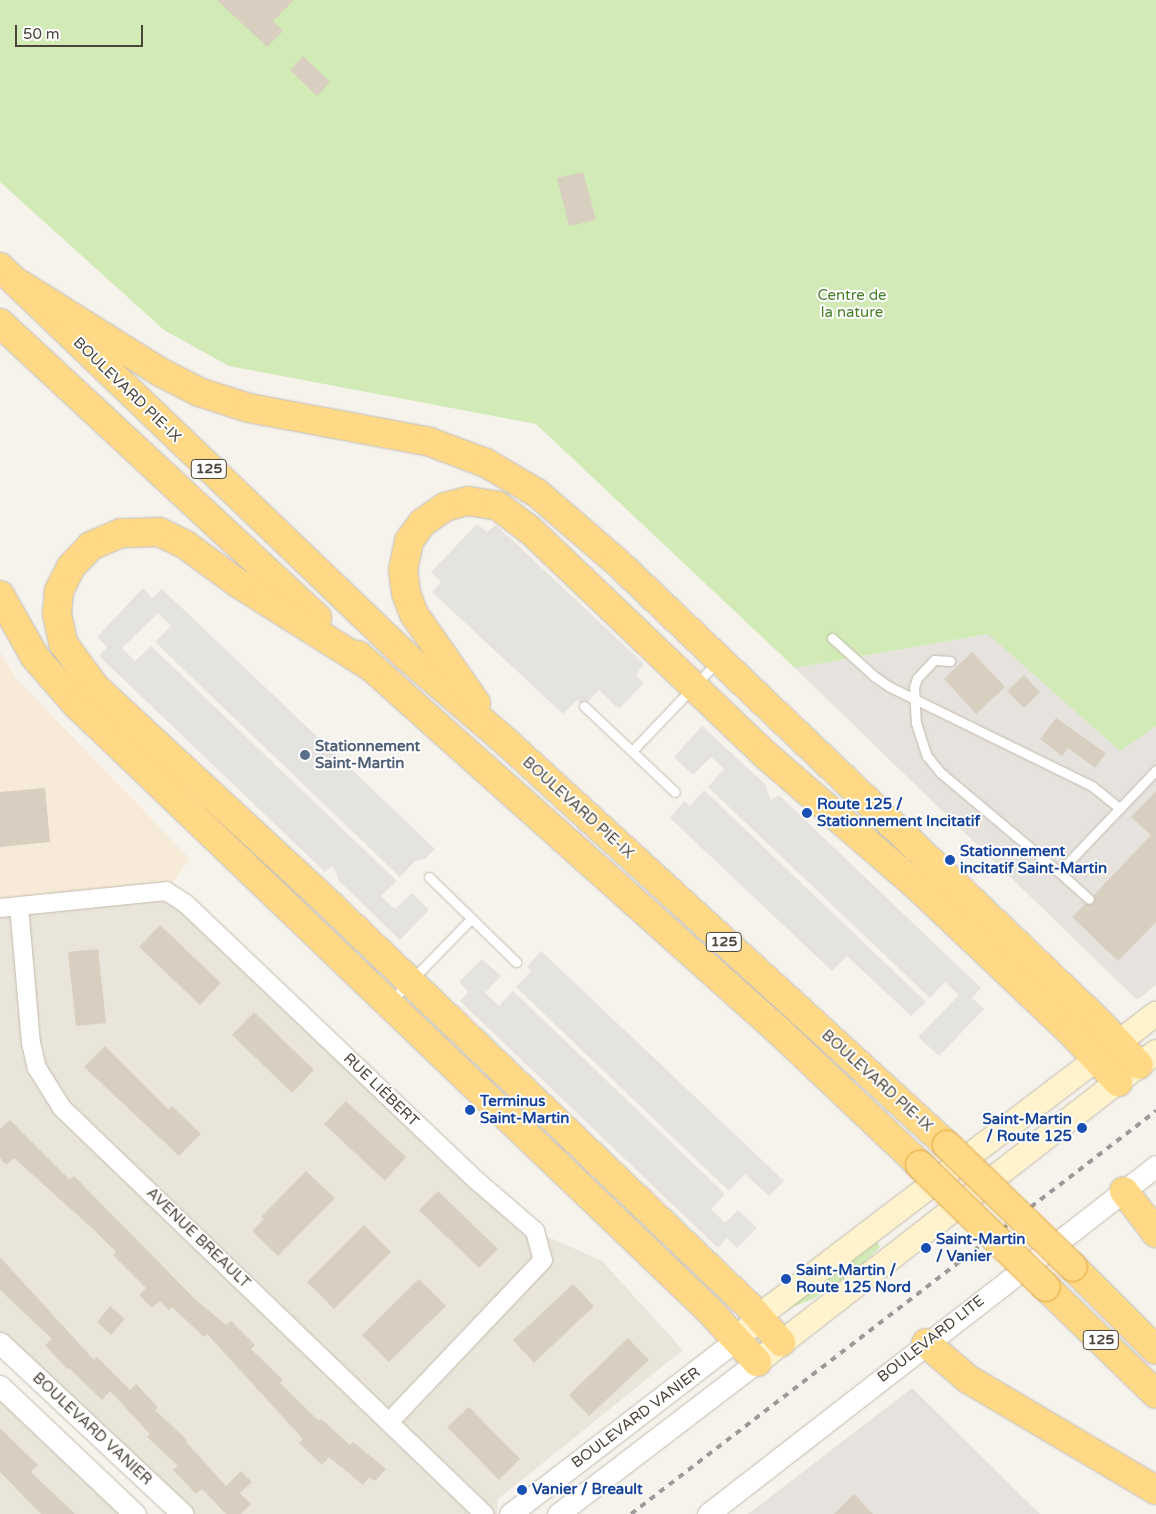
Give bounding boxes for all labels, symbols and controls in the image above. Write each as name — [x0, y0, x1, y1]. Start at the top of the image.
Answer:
scale bar — [18, 15, 145, 47]
text: 50 m — [23, 25, 60, 43]
park label: Centre de la nature — [817, 286, 887, 321]
street label: BOULEVARD PIE-IX — [69, 334, 185, 446]
road number: 125 — [190, 458, 228, 480]
place label: Stationnement Saint-Martin — [315, 737, 420, 772]
marker: Stationnement Saint-Martin — [299, 749, 311, 761]
street label: BOULEVARD PIE-IX — [519, 753, 637, 863]
place label: Route 125 / Stationnement Incitatif — [817, 795, 980, 830]
marker: Route 125 / Stationnement Incitatif — [801, 807, 813, 819]
place label: Stationnement incitatif Saint-Martin — [960, 842, 1107, 877]
marker: Stationnement incitatif Saint-Martin — [944, 854, 956, 866]
road number: 125 — [705, 930, 743, 954]
street label: BOULEVARD PIE-IX — [818, 1026, 936, 1136]
street label: RUE LIÉBERT — [340, 1050, 422, 1130]
place label: Terminus Saint-Martin — [480, 1092, 569, 1127]
marker: Terminus Saint-Martin — [464, 1104, 476, 1116]
place label: Saint-Martin / Route 125 — [983, 1110, 1072, 1145]
marker: Saint-Martin / Route 125 — [1076, 1122, 1088, 1134]
street label: AVENUE BREAULT — [142, 1184, 254, 1292]
place label: Saint-Martin / Vanier — [936, 1230, 1025, 1265]
marker: Saint-Martin / Vanier — [920, 1242, 932, 1254]
place label: Saint-Martin / Route 125 Nord — [796, 1261, 911, 1296]
marker: Saint-Martin / Route 125 Nord — [780, 1273, 792, 1285]
street label: BOULEVARD LITE — [874, 1292, 988, 1386]
road number: 125 — [1082, 1328, 1120, 1352]
street label: BOULEVARD VANIER — [568, 1364, 704, 1472]
street label: BOULEVARD VANIER — [29, 1369, 155, 1489]
place label: Vanier / Breault — [532, 1481, 643, 1499]
marker: Vanier / Breault — [516, 1484, 528, 1496]

